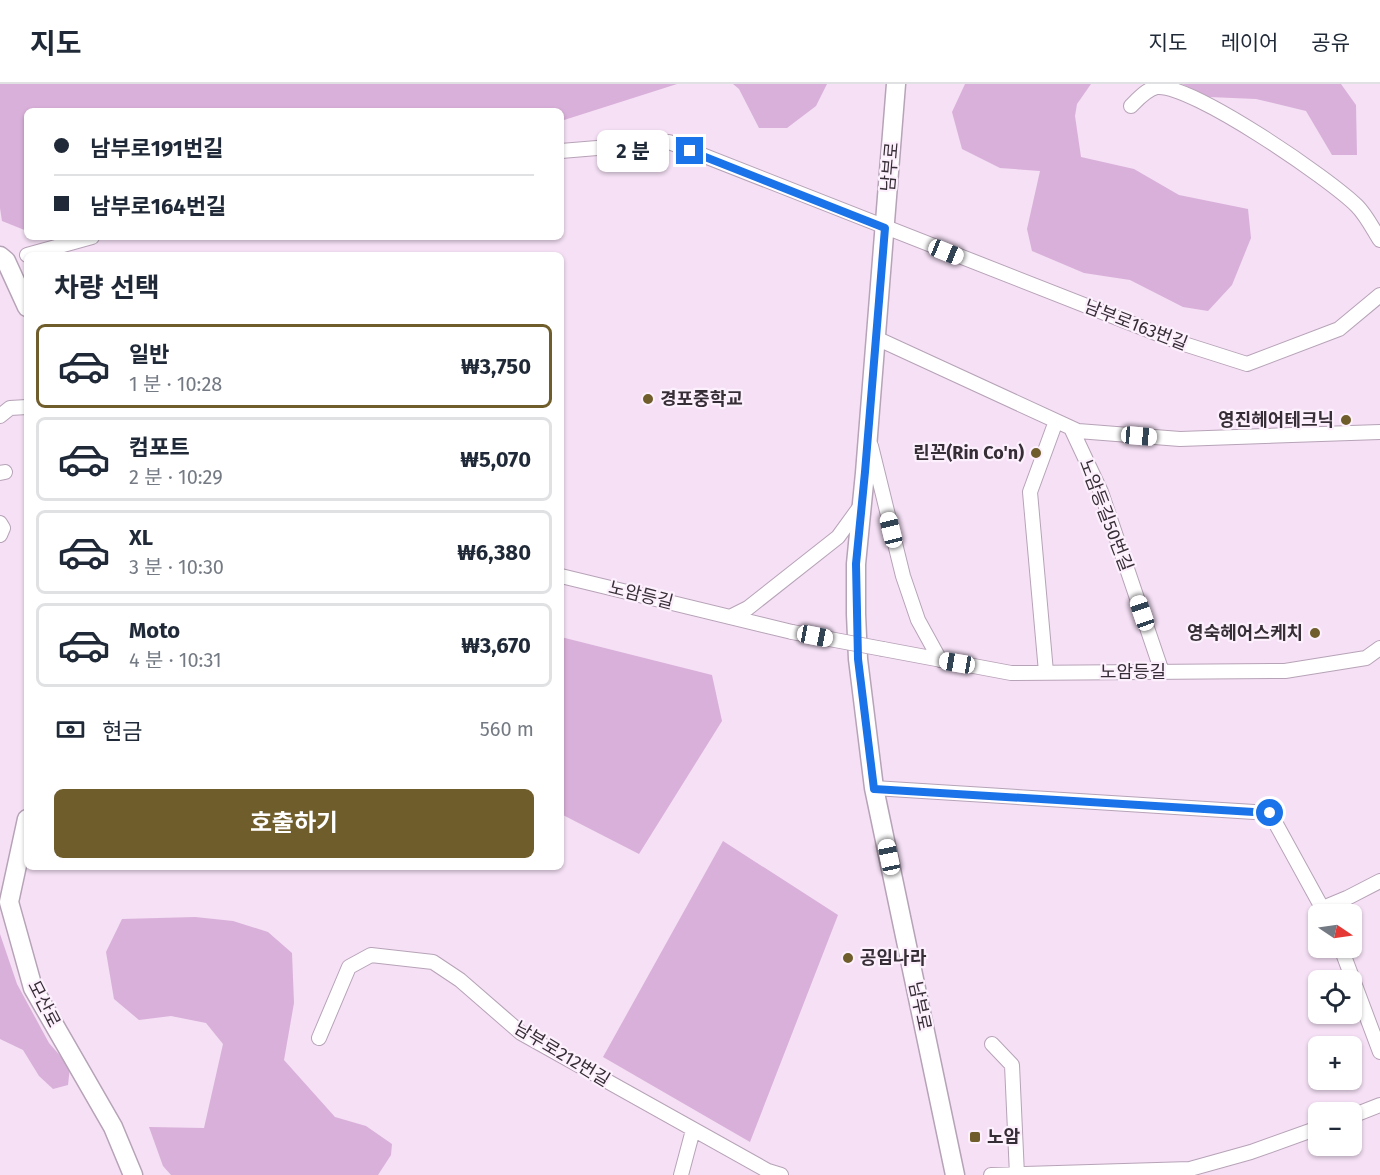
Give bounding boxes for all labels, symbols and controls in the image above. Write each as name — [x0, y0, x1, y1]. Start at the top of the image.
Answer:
text: 지도 — [30, 27, 82, 60]
text: 지도 — [1149, 30, 1187, 56]
text: 레이어 — [1220, 30, 1278, 56]
text: 공유 — [1311, 30, 1350, 56]
callout: 2 분 — [597, 130, 669, 172]
text: 남부로191번길 — [90, 135, 224, 162]
route end — [676, 137, 703, 164]
text: 2 분 — [616, 139, 650, 163]
street label: 남부로 — [877, 141, 903, 193]
text: 남부로164번길 — [90, 193, 226, 220]
car — [926, 237, 966, 267]
text: 차량 선택 — [54, 272, 160, 304]
street label: 남부로163번길 — [1081, 295, 1191, 355]
icon: car — [57, 339, 111, 393]
text: 일반 — [129, 341, 169, 368]
text: ₩3,750 — [461, 353, 531, 380]
text: 1 분 · 10:28 — [129, 372, 222, 396]
place label: 경포중학교 — [660, 388, 743, 410]
marker: 경포중학교 — [641, 392, 655, 406]
place label: 영진헤어테크닉 — [1218, 409, 1334, 431]
marker: 영진헤어테크닉 — [1339, 413, 1353, 427]
car — [1120, 425, 1158, 447]
icon: car — [57, 432, 111, 486]
text: 컴포트 — [129, 434, 190, 461]
place label: 린꼰(Rin Co'n) — [913, 442, 1024, 464]
text: ₩5,070 — [460, 446, 531, 473]
marker: 린꼰(Rin Co'n) — [1029, 446, 1043, 460]
street label: 노암등길50번길 — [1075, 456, 1137, 574]
text: 2 분 · 10:29 — [129, 465, 223, 489]
car — [878, 510, 904, 550]
text: XL — [129, 524, 153, 551]
icon: car — [57, 525, 111, 579]
text: ₩6,380 — [457, 539, 531, 566]
text: 3 분 · 10:30 — [129, 555, 224, 579]
street label: 노암등길 — [606, 576, 676, 614]
car — [1128, 593, 1156, 633]
text: Moto — [129, 617, 180, 644]
icon: car — [57, 618, 111, 672]
place label: 영숙헤어스케치 — [1187, 622, 1303, 644]
car — [796, 624, 834, 648]
marker: 영숙헤어스케치 — [1308, 626, 1322, 640]
text: ₩3,670 — [461, 632, 531, 659]
text: 4 분 · 10:31 — [129, 648, 222, 672]
car — [938, 651, 976, 675]
street label: 노암등길 — [1100, 661, 1166, 683]
icon: cash — [54, 713, 87, 746]
text: 560 m — [480, 717, 534, 741]
text: 현금 — [102, 718, 142, 745]
button: 호출하기 — [54, 789, 534, 858]
route start — [1256, 799, 1283, 826]
car — [876, 838, 902, 876]
north arrow — [1308, 904, 1362, 958]
map controls — [1308, 904, 1362, 1156]
place label: 공임나라 — [860, 947, 927, 969]
marker: 공임나라 — [841, 951, 855, 965]
button: locate — [1308, 970, 1362, 1024]
street label: 모산로 — [23, 977, 65, 1031]
street label: 남부로 — [904, 979, 936, 1033]
street label: 남부로212번길 — [510, 1017, 614, 1091]
button: + — [1308, 1036, 1362, 1090]
button: − — [1308, 1102, 1362, 1156]
place label: 노암 — [987, 1126, 1021, 1148]
marker: 노암 — [968, 1130, 982, 1144]

